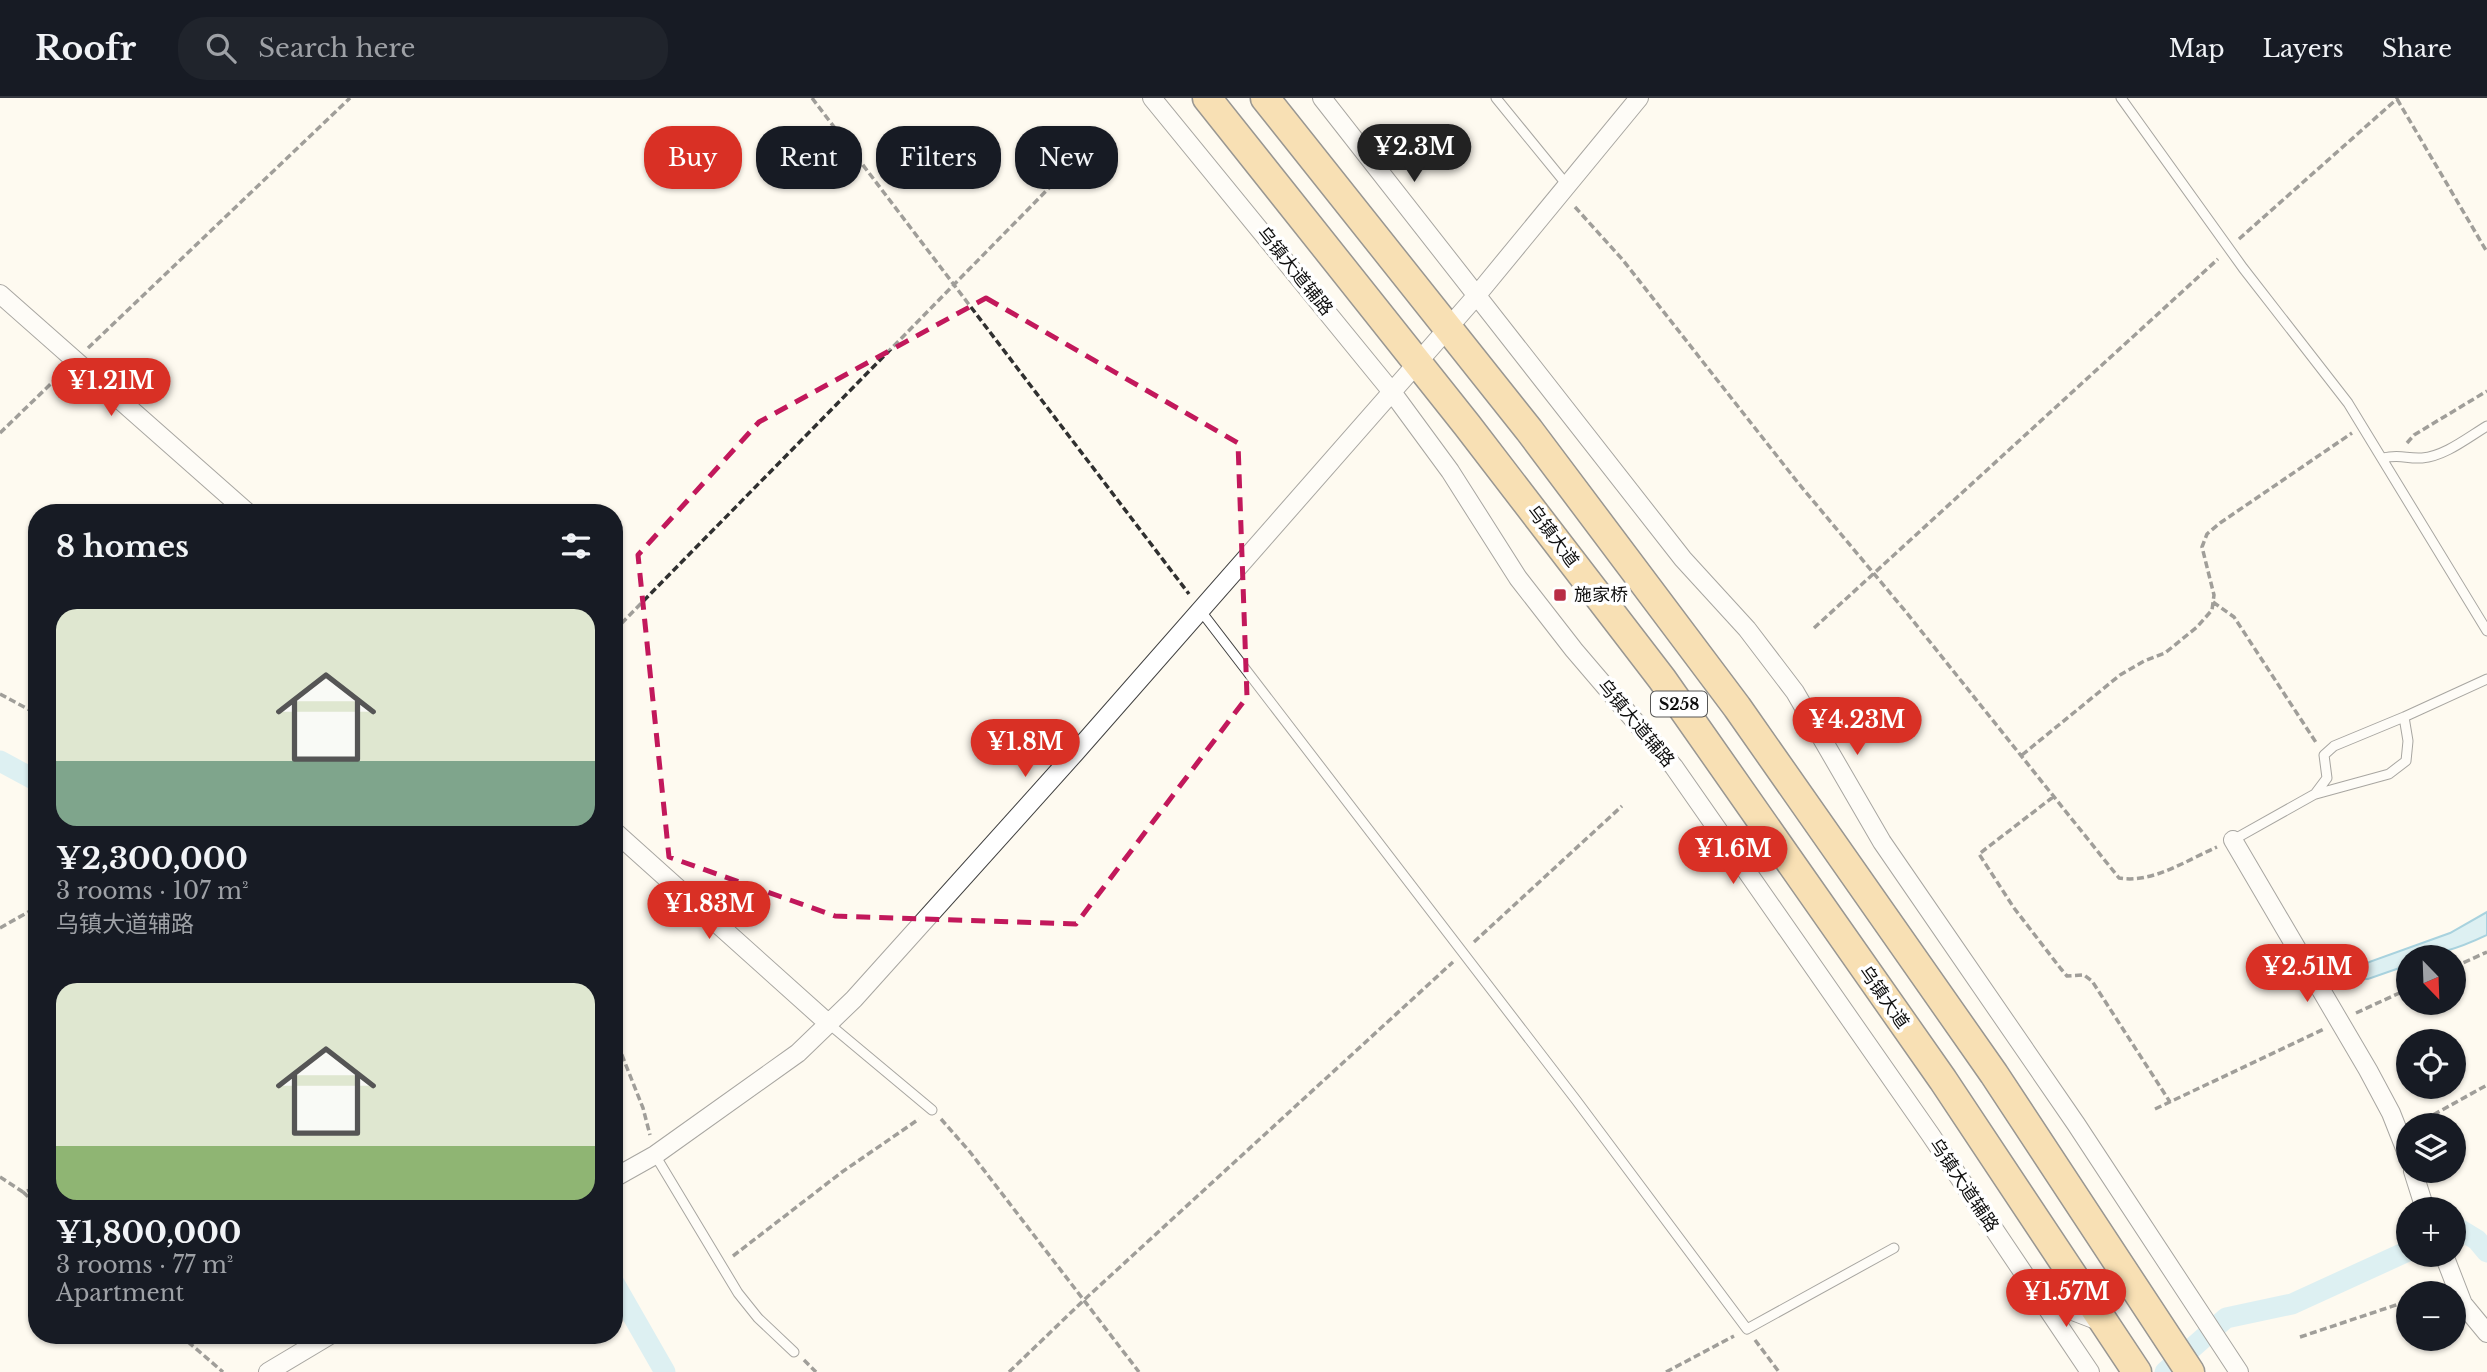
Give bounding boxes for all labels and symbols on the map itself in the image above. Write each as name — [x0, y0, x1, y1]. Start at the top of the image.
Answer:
pin: ¥2.3M — [1365, 125, 1463, 184]
street label: 乌镇大道辅路 — [1252, 222, 1338, 320]
pin: ¥1.21M — [54, 358, 168, 418]
street label: 乌镇大道 — [1523, 501, 1583, 571]
place label: 施家桥 — [1574, 584, 1628, 606]
marker: 施家桥 — [1552, 587, 1568, 603]
street label: 乌镇大道辅路 — [1593, 675, 1679, 771]
road number: S258 — [1651, 692, 1707, 716]
pin: ¥4.23M — [1800, 698, 1914, 757]
pin: ¥1.8M — [976, 720, 1074, 779]
pin: ¥1.6M — [1684, 826, 1782, 886]
pin: ¥1.83M — [652, 882, 766, 941]
pin: ¥2.51M — [2250, 944, 2364, 1004]
north arrow — [2396, 945, 2466, 1015]
street label: 乌镇大道 — [1854, 961, 1914, 1033]
street label: 乌镇大道辅路 — [1925, 1134, 2003, 1236]
pin: ¥1.57M — [2009, 1270, 2123, 1329]

